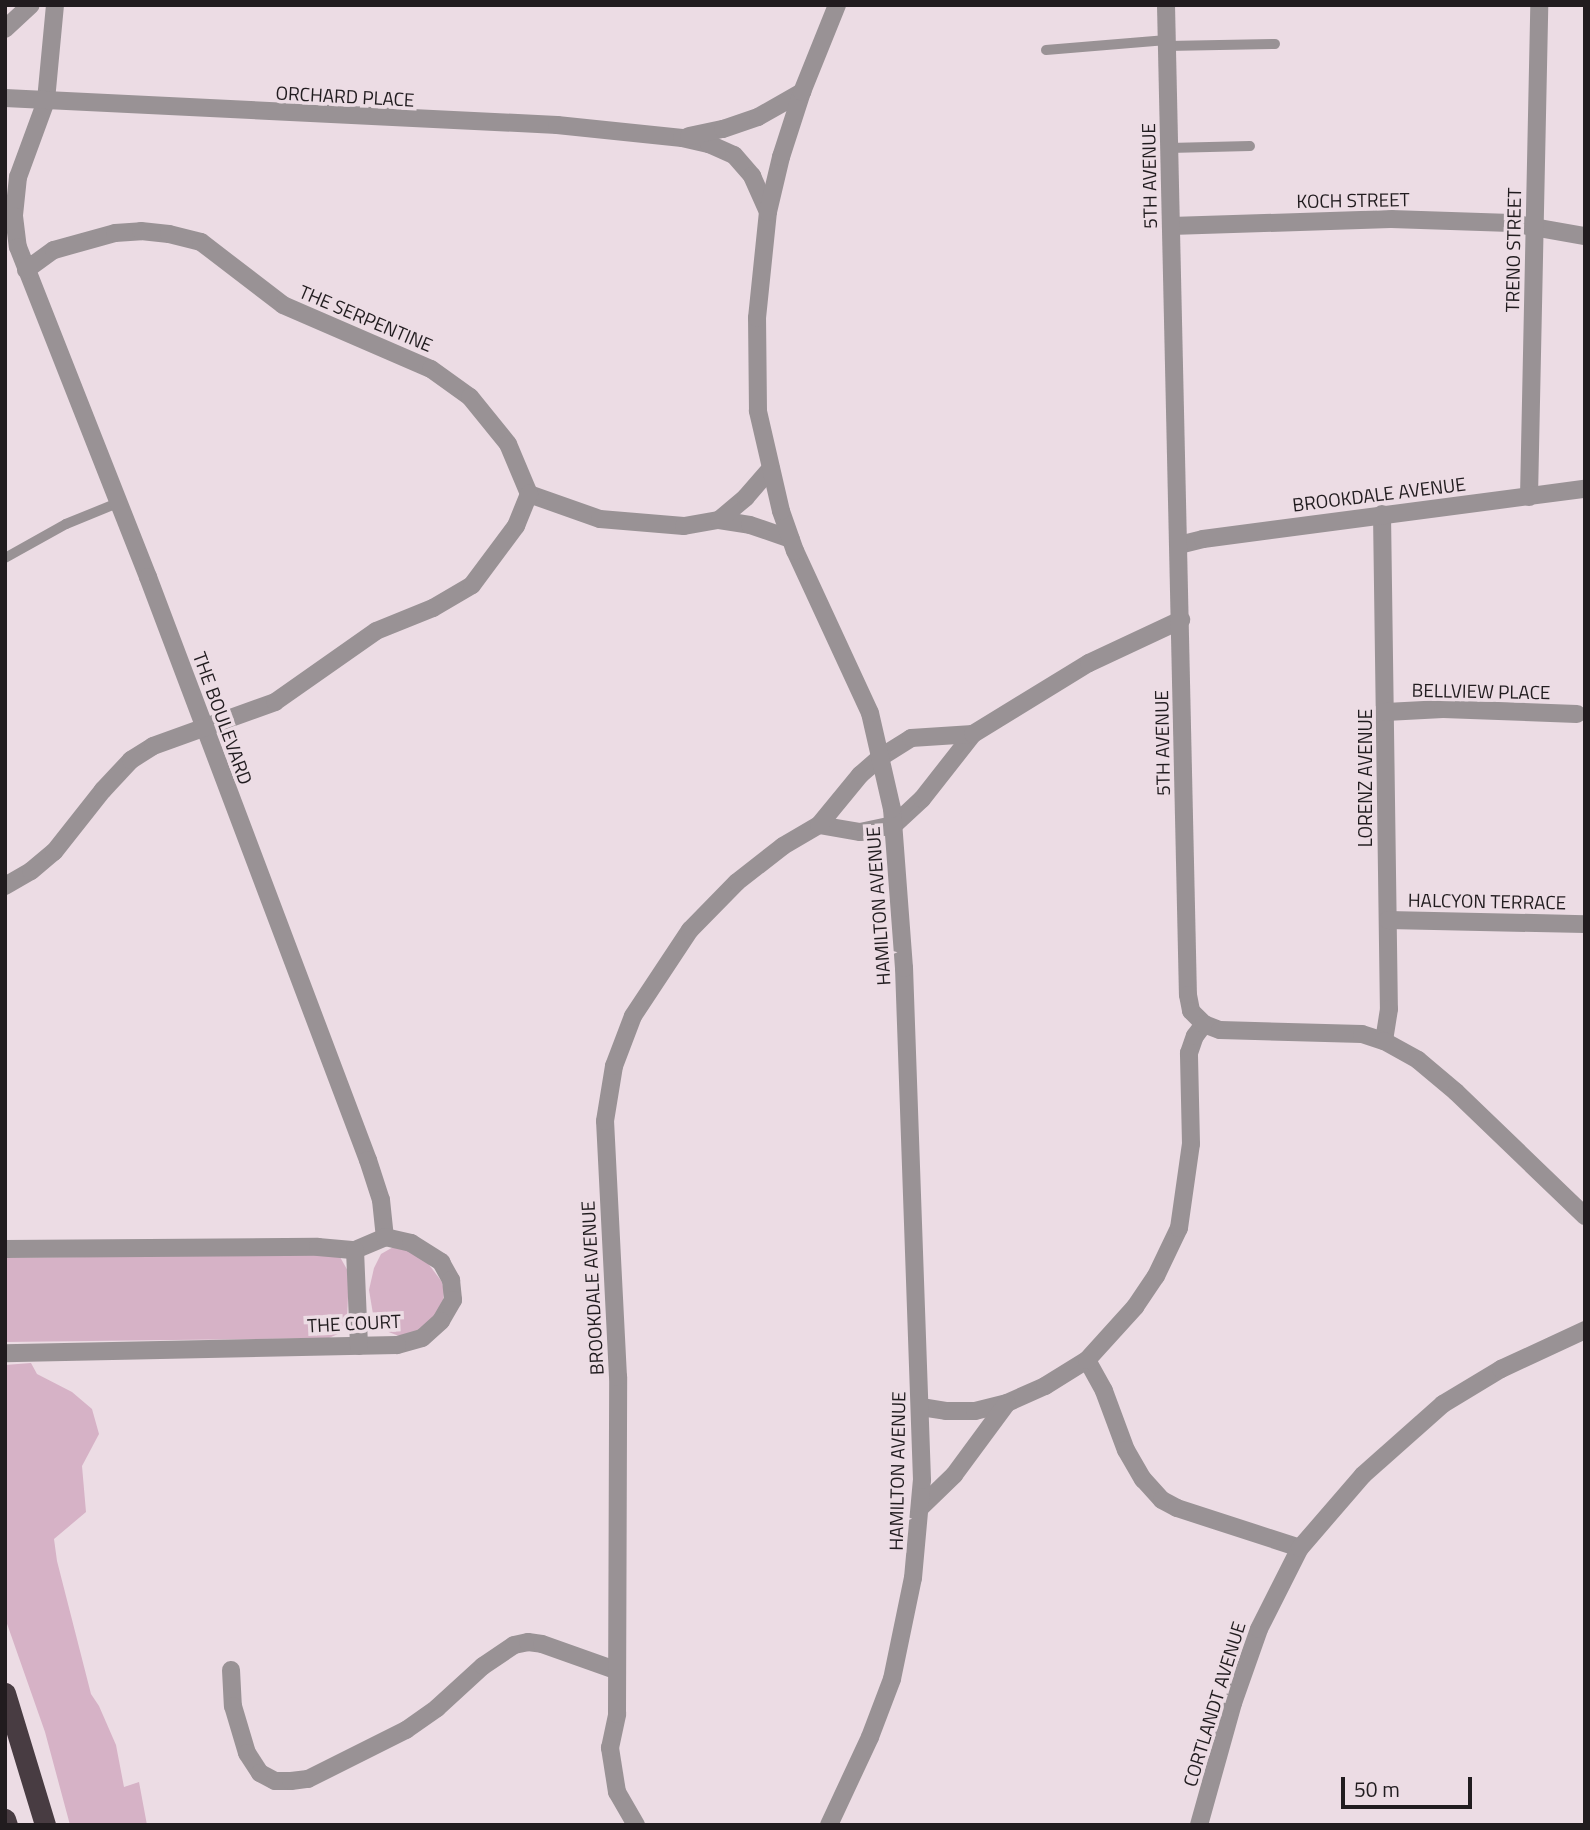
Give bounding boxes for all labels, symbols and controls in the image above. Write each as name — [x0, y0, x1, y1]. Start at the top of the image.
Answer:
street label: ORCHARD PLACE — [275, 81, 415, 111]
street label: 5TH AVENUE — [1137, 123, 1161, 229]
street label: TRENO STREET — [1501, 187, 1525, 313]
street label: KOCH STREET — [1296, 188, 1410, 212]
street label: THE SERPENTINE — [296, 280, 436, 356]
street label: BROOKDALE AVENUE — [1291, 472, 1467, 516]
street label: THE BOULEVARD — [188, 649, 258, 787]
street label: BELLVIEW PLACE — [1411, 678, 1551, 704]
street label: 5TH AVENUE — [1150, 690, 1174, 796]
street label: LORENZ AVENUE — [1354, 709, 1376, 847]
street label: HAMILTON AVENUE — [861, 826, 895, 986]
street label: HALCYON TERRACE — [1408, 888, 1566, 914]
street label: BROOKDALE AVENUE — [576, 1200, 608, 1376]
street label: THE COURT — [307, 1309, 401, 1337]
street label: HAMILTON AVENUE — [884, 1391, 910, 1551]
street label: CORTLANDT AVENUE — [1178, 1619, 1250, 1789]
scale bar — [1345, 1764, 1476, 1808]
text: 50 m — [1354, 1773, 1400, 1805]

